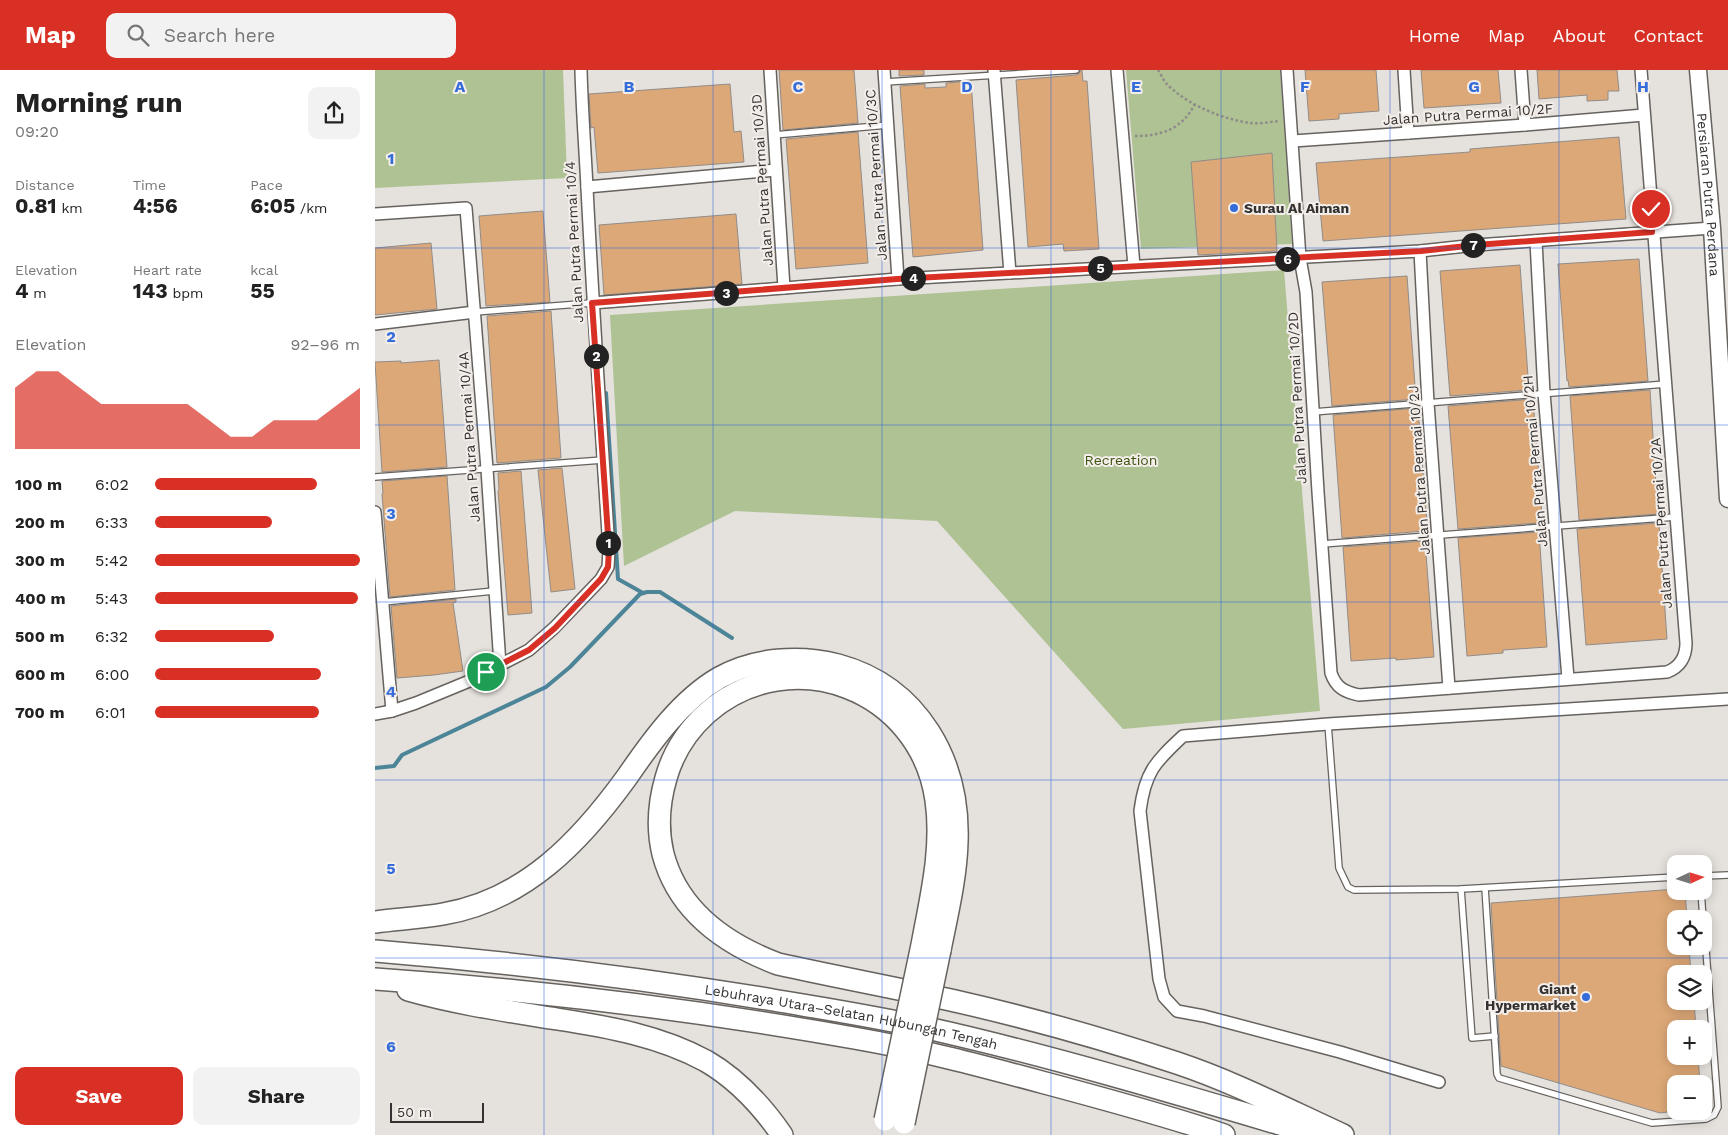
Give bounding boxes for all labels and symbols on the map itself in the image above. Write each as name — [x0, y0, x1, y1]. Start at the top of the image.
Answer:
text: A — [455, 77, 466, 96]
text: B — [624, 77, 635, 96]
text: C — [793, 77, 804, 96]
text: D — [961, 77, 973, 96]
text: E — [1131, 77, 1141, 96]
text: F — [1300, 77, 1310, 96]
text: G — [1468, 77, 1480, 96]
text: H — [1637, 77, 1649, 96]
street label: Jalan Putra Permai 10/3C — [862, 89, 890, 261]
street label: Jalan Putra Permai 10/3D — [748, 94, 776, 266]
street label: Jalan Putra Permai 10/2F — [1382, 100, 1554, 128]
street label: Persiaran Putra Perdana — [1694, 112, 1723, 277]
text: 1 — [388, 149, 394, 168]
street label: Jalan Putra Permai 10/4 — [562, 161, 586, 323]
pin — [1630, 188, 1672, 230]
place label: Surau Al Aiman — [1244, 200, 1349, 216]
marker: Surau Al Aiman — [1228, 202, 1240, 214]
pin: 7 — [1461, 232, 1485, 258]
pin: 6 — [1275, 246, 1299, 272]
pin: 5 — [1087, 256, 1113, 280]
pin: 4 — [901, 266, 925, 290]
pin: 3 — [713, 280, 739, 306]
street label: Jalan Putra Permai 10/2D — [1285, 312, 1309, 484]
text: 2 — [386, 327, 396, 346]
pin: 2 — [583, 344, 609, 368]
street label: Jalan Putra Permai 10/4A — [455, 351, 483, 523]
street label: Jalan Putra Permai 10/2H — [1520, 374, 1550, 548]
street label: Jalan Putra Permai 10/2J — [1405, 385, 1433, 555]
street label: Jalan Putra Permai 10/2A — [1647, 437, 1675, 609]
park label: Recreation — [1085, 452, 1157, 468]
text: 3 — [386, 504, 396, 523]
pin: 1 — [595, 530, 621, 556]
pin — [465, 651, 507, 693]
text: 4 — [386, 682, 396, 701]
north arrow — [1667, 855, 1713, 900]
text: 5 — [386, 859, 396, 878]
street label: Lebuhraya Utara–Selatan Hubungan Tengah — [703, 981, 999, 1053]
place label: Giant Hypermarket — [1485, 981, 1576, 1013]
marker: Giant Hypermarket — [1580, 991, 1592, 1003]
text: 6 — [386, 1037, 396, 1056]
scale bar — [390, 1100, 484, 1123]

